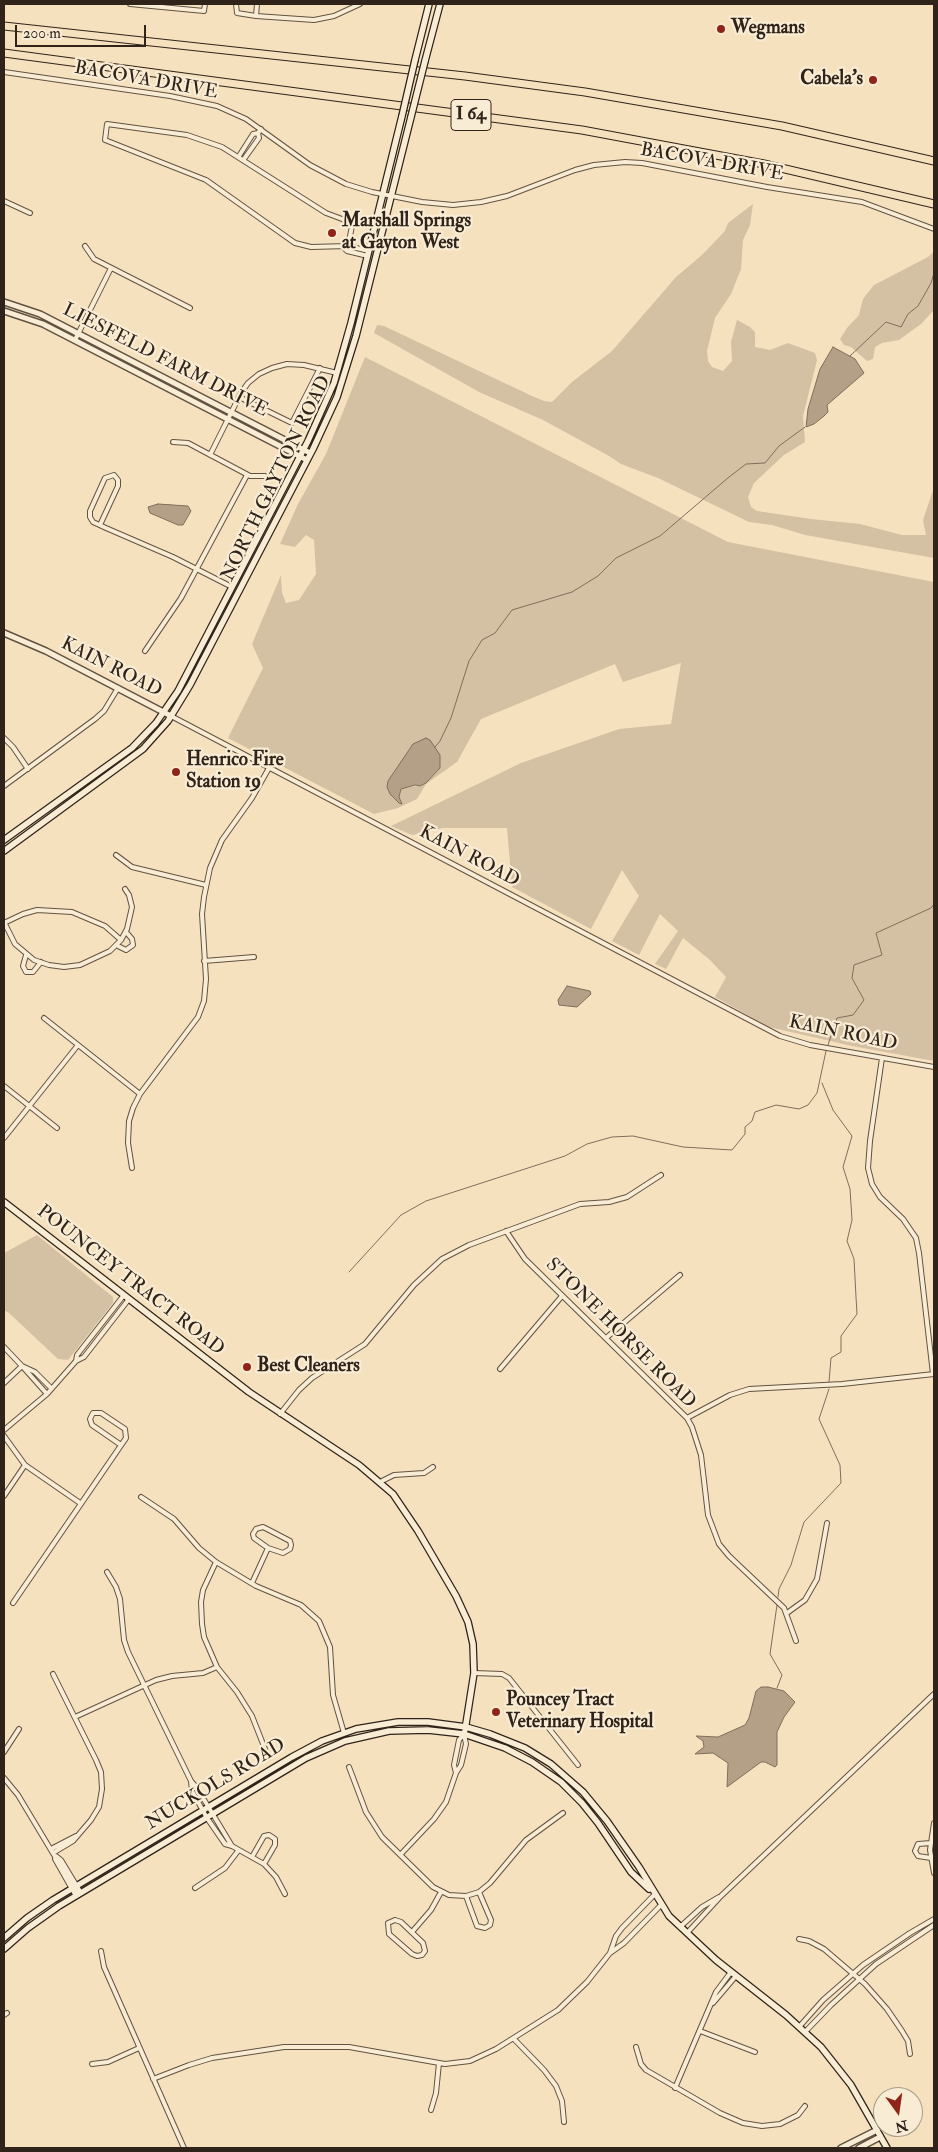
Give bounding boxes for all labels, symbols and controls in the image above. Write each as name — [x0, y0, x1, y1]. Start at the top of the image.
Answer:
scale bar — [18, 15, 149, 47]
place label: Wegmans — [731, 18, 805, 40]
marker: Wegmans — [715, 23, 727, 35]
text: 200 m — [23, 24, 61, 43]
street label: BACOVA DRIVE — [73, 57, 219, 105]
place label: Cabela's — [800, 69, 863, 91]
marker: Cabela's — [867, 74, 879, 86]
road number: I 64 — [451, 100, 491, 130]
street label: BACOVA DRIVE — [639, 139, 785, 187]
place label: Marshall Springs at Gayton West — [342, 211, 471, 255]
marker: Marshall Springs at Gayton West — [326, 227, 338, 239]
street label: LIESFELD FARM DRIVE — [58, 299, 272, 423]
street label: NORTH GAYTON ROAD — [217, 372, 337, 586]
street label: KAIN ROAD — [57, 633, 165, 703]
place label: Henrico Fire Station 19 — [186, 750, 284, 794]
marker: Henrico Fire Station 19 — [170, 766, 182, 778]
street label: KAIN ROAD — [415, 821, 523, 893]
street label: KAIN ROAD — [787, 1011, 899, 1057]
street label: POUNCEY TRACT ROAD — [32, 1201, 228, 1361]
street label: STONE HORSE ROAD — [540, 1254, 700, 1414]
place label: Best Cleaners — [257, 1356, 360, 1378]
marker: Best Cleaners — [241, 1361, 253, 1373]
place label: Pouncey Tract Veterinary Hospital — [506, 1690, 653, 1734]
marker: Pouncey Tract Veterinary Hospital — [490, 1706, 502, 1718]
street label: NUCKOLS ROAD — [142, 1734, 290, 1836]
north arrow — [873, 2087, 923, 2137]
text: N — [893, 2116, 910, 2136]

